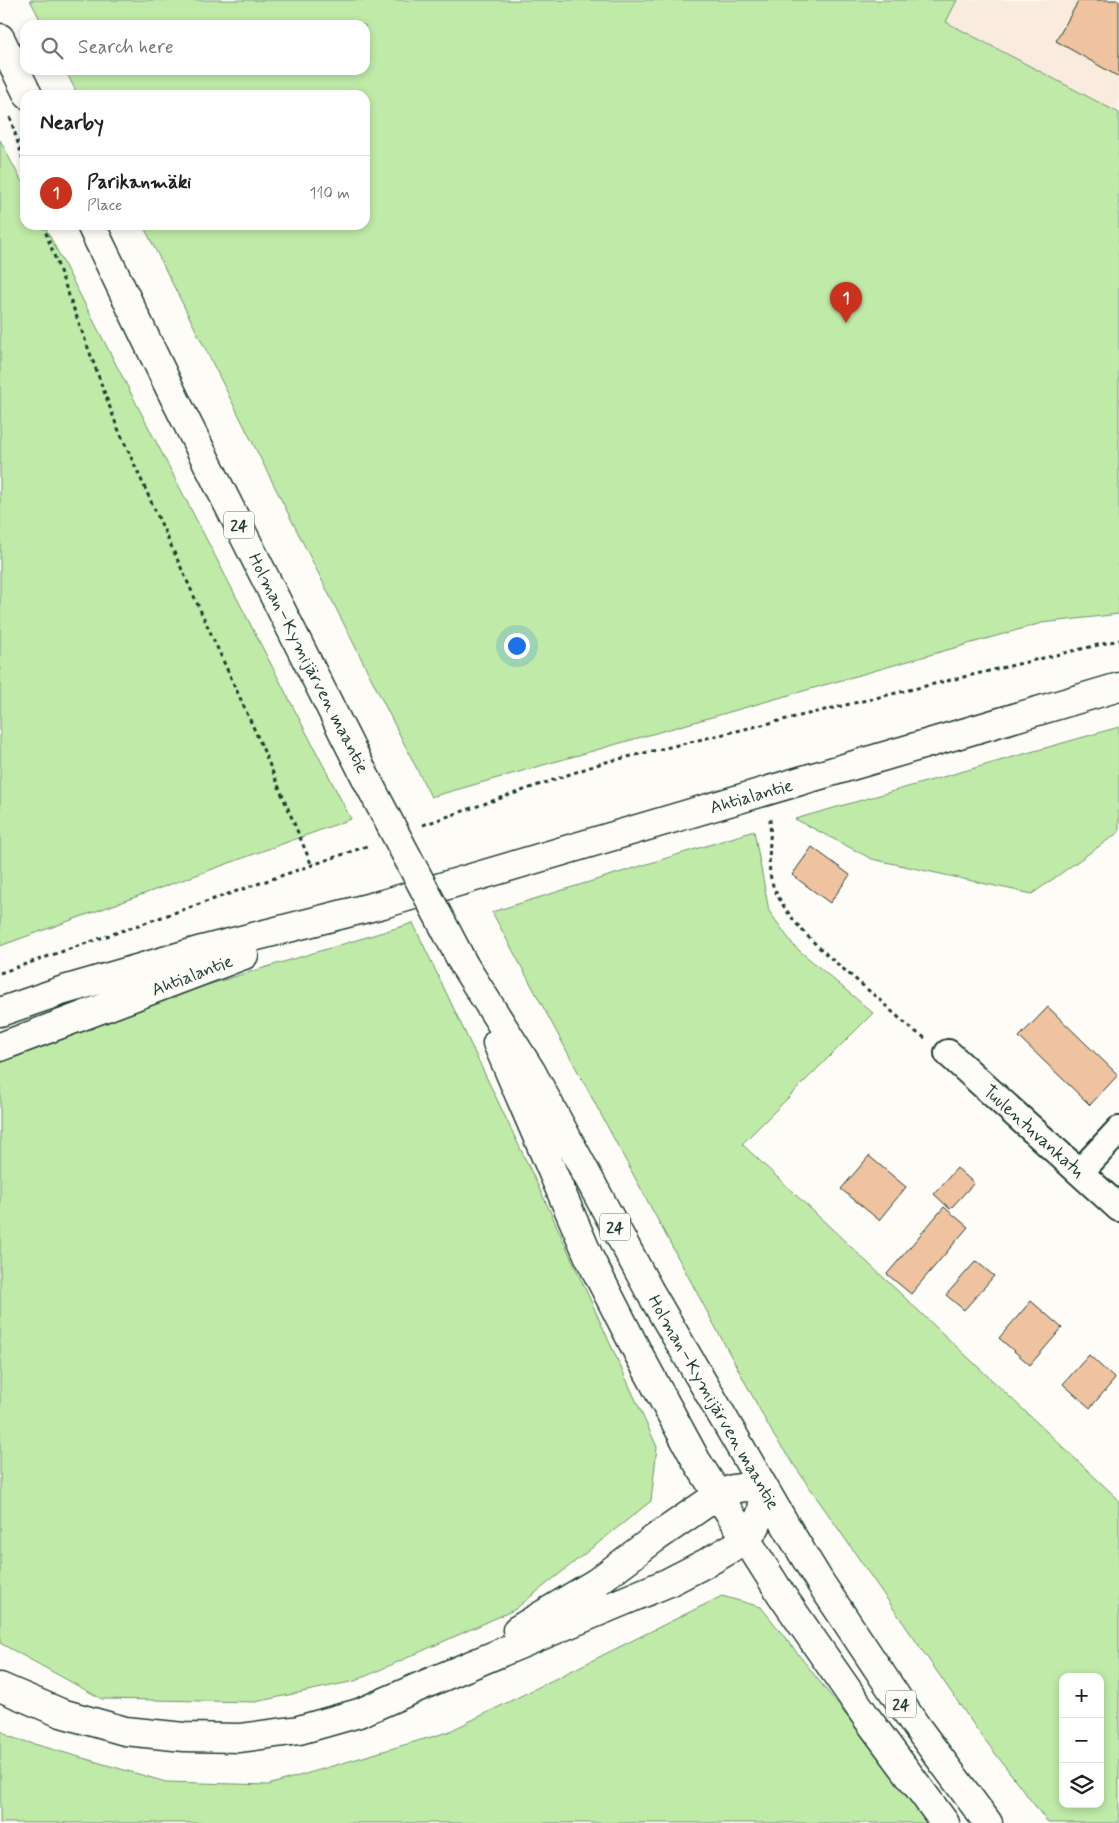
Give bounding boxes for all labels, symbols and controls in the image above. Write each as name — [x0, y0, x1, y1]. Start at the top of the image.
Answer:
search box — [20, 20, 370, 75]
icon: search — [38, 34, 66, 62]
text: Search here — [78, 35, 174, 60]
text: Nearby — [40, 109, 104, 137]
text: Parikanmäki — [87, 170, 191, 195]
text: 1 — [52, 183, 60, 204]
text: 110 m — [309, 183, 350, 204]
text: Place — [87, 195, 122, 216]
pin: 1 — [830, 282, 862, 323]
road number: 24 — [224, 512, 254, 538]
street label: Holman–Kymijärven maantie — [242, 549, 374, 778]
your location — [504, 633, 530, 659]
street label: Ahtialantie — [707, 774, 796, 820]
street label: Ahtialantie — [148, 949, 237, 1002]
street label: Tuulentuvankatu — [977, 1080, 1089, 1184]
road number: 24 — [600, 1214, 630, 1240]
street label: Holman–Kymijärven maantie — [642, 1291, 785, 1514]
map controls — [1059, 1673, 1104, 1808]
button: + — [1059, 1673, 1104, 1718]
road number: 24 — [886, 1690, 916, 1718]
button: − — [1059, 1718, 1104, 1763]
button: layers — [1059, 1763, 1104, 1808]

